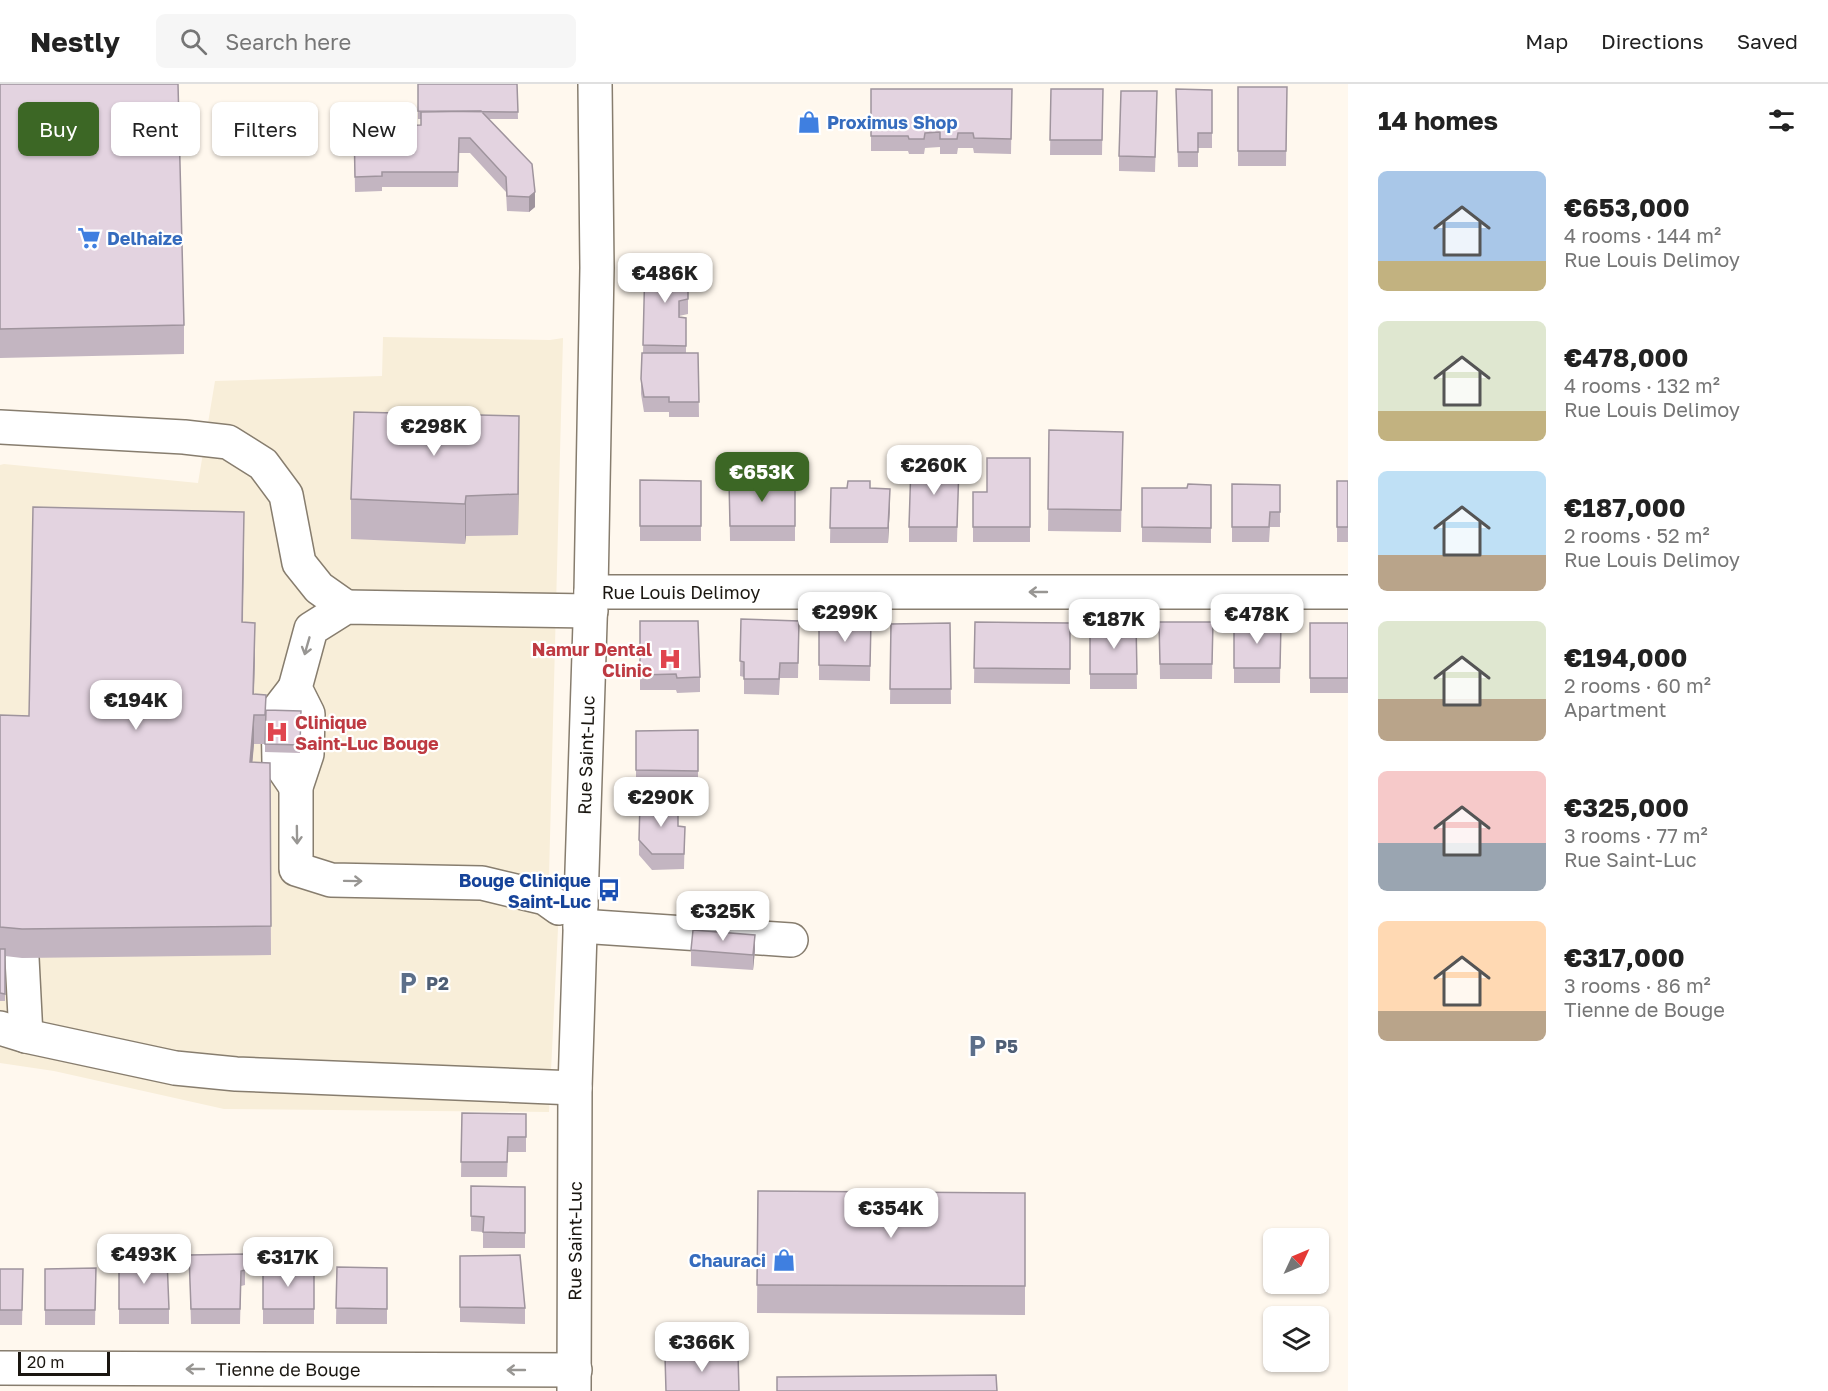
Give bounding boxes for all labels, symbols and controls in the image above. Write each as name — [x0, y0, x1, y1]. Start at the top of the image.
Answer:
search box — [156, 14, 576, 68]
text: Nestly — [30, 25, 120, 58]
icon: search — [177, 25, 210, 58]
text: Search here — [225, 28, 351, 55]
text: Map — [1525, 28, 1568, 54]
text: Directions — [1601, 28, 1704, 54]
text: Saved — [1737, 28, 1798, 54]
chip: Buy — [18, 102, 99, 156]
chip: Rent — [111, 102, 200, 156]
chip: Filters — [212, 102, 318, 156]
chip: New — [330, 102, 417, 156]
icon: filters — [1765, 104, 1798, 137]
text: 14 homes — [1378, 105, 1498, 136]
shop icon: Proximus Shop — [796, 109, 822, 135]
place label: Proximus Shop — [827, 111, 957, 133]
text: €653,000 — [1564, 192, 1690, 223]
icon: home — [1426, 195, 1498, 267]
text: 4 rooms · 144 m² — [1564, 223, 1721, 247]
supermarket icon: Delhaize — [76, 225, 102, 251]
place label: Delhaize — [107, 227, 183, 249]
text: Rue Louis Delimoy — [1564, 247, 1740, 271]
pin: €486K — [623, 253, 707, 304]
text: €486K — [632, 260, 698, 284]
text: €478,000 — [1564, 342, 1688, 373]
icon: home — [1426, 345, 1498, 417]
text: 4 rooms · 132 m² — [1564, 373, 1720, 397]
text: Rue Louis Delimoy — [1564, 397, 1740, 421]
pin: €298K — [392, 406, 476, 457]
text: €298K — [401, 413, 467, 437]
pin: €260K — [892, 445, 976, 496]
pin: €653K — [720, 452, 804, 503]
text: €260K — [901, 452, 967, 476]
text: €653K — [729, 459, 795, 483]
text: €187,000 — [1564, 492, 1686, 523]
icon: home — [1426, 495, 1498, 567]
text: 2 rooms · 52 m² — [1564, 523, 1710, 547]
text: Rue Louis Delimoy — [1564, 547, 1740, 571]
street label: Rue Louis Delimoy — [602, 581, 760, 603]
one-way arrow — [1028, 586, 1048, 598]
pin: €299K — [803, 592, 887, 643]
pin: €478K — [1215, 594, 1299, 645]
text: €299K — [812, 599, 878, 623]
pin: €187K — [1072, 599, 1156, 650]
text: €478K — [1225, 601, 1289, 625]
text: €187K — [1083, 606, 1145, 630]
one-way arrow — [301, 636, 312, 655]
place label: Namur Dental Clinic — [532, 638, 652, 681]
text: €194,000 — [1564, 642, 1688, 673]
icon: home — [1426, 645, 1498, 717]
hospital icon: Namur Dental Clinic — [657, 646, 683, 672]
text: 2 rooms · 60 m² — [1564, 673, 1711, 697]
pin: €194K — [94, 680, 178, 731]
text: €194K — [104, 687, 168, 711]
street label: Rue Saint-Luc — [573, 695, 599, 815]
text: Apartment — [1564, 697, 1667, 721]
place label: Clinique Saint-Luc Bouge — [295, 711, 439, 754]
hospital icon: Clinique Saint-Luc Bouge — [264, 719, 290, 745]
pin: €290K — [619, 777, 703, 828]
text: €290K — [628, 784, 694, 808]
text: €325,000 — [1564, 792, 1689, 823]
icon: home — [1426, 795, 1498, 867]
text: 3 rooms · 77 m² — [1564, 823, 1708, 847]
one-way arrow — [291, 824, 303, 844]
text: Rue Saint-Luc — [1564, 847, 1697, 871]
place label: Bouge Clinique Saint-Luc — [459, 869, 591, 912]
one-way arrow — [342, 875, 362, 886]
bus stop icon: Bouge Clinique Saint-Luc — [596, 877, 622, 903]
pin: €325K — [681, 891, 765, 942]
text: €325K — [690, 898, 756, 922]
text: €317,000 — [1564, 942, 1685, 973]
icon: home — [1426, 945, 1498, 1017]
parking icon: P2 — [395, 970, 421, 996]
place label: P2 — [426, 972, 449, 994]
text: 3 rooms · 86 m² — [1564, 973, 1711, 997]
text: Tienne de Bouge — [1564, 997, 1725, 1021]
parking icon: P5 — [964, 1033, 990, 1059]
place label: P5 — [995, 1035, 1018, 1057]
street label: Rue Saint-Luc — [563, 1181, 586, 1301]
pin: €354K — [849, 1188, 933, 1239]
text: €354K — [858, 1195, 924, 1219]
north arrow — [1263, 1228, 1329, 1294]
map controls — [1263, 1228, 1329, 1372]
pin: €493K — [102, 1234, 186, 1285]
pin: €317K — [246, 1237, 330, 1288]
text: €493K — [111, 1241, 177, 1265]
text: €317K — [257, 1244, 319, 1268]
shop icon: Chauraci — [771, 1247, 797, 1273]
place label: Chauraci — [689, 1249, 766, 1271]
button: layers — [1263, 1306, 1329, 1372]
pin: €366K — [660, 1322, 744, 1373]
text: €366K — [669, 1329, 735, 1353]
scale bar — [18, 1349, 110, 1376]
text: 20 m — [27, 1352, 64, 1372]
street label: Tienne de Bouge — [216, 1358, 360, 1380]
one-way arrow — [186, 1363, 206, 1375]
one-way arrow — [507, 1364, 527, 1376]

